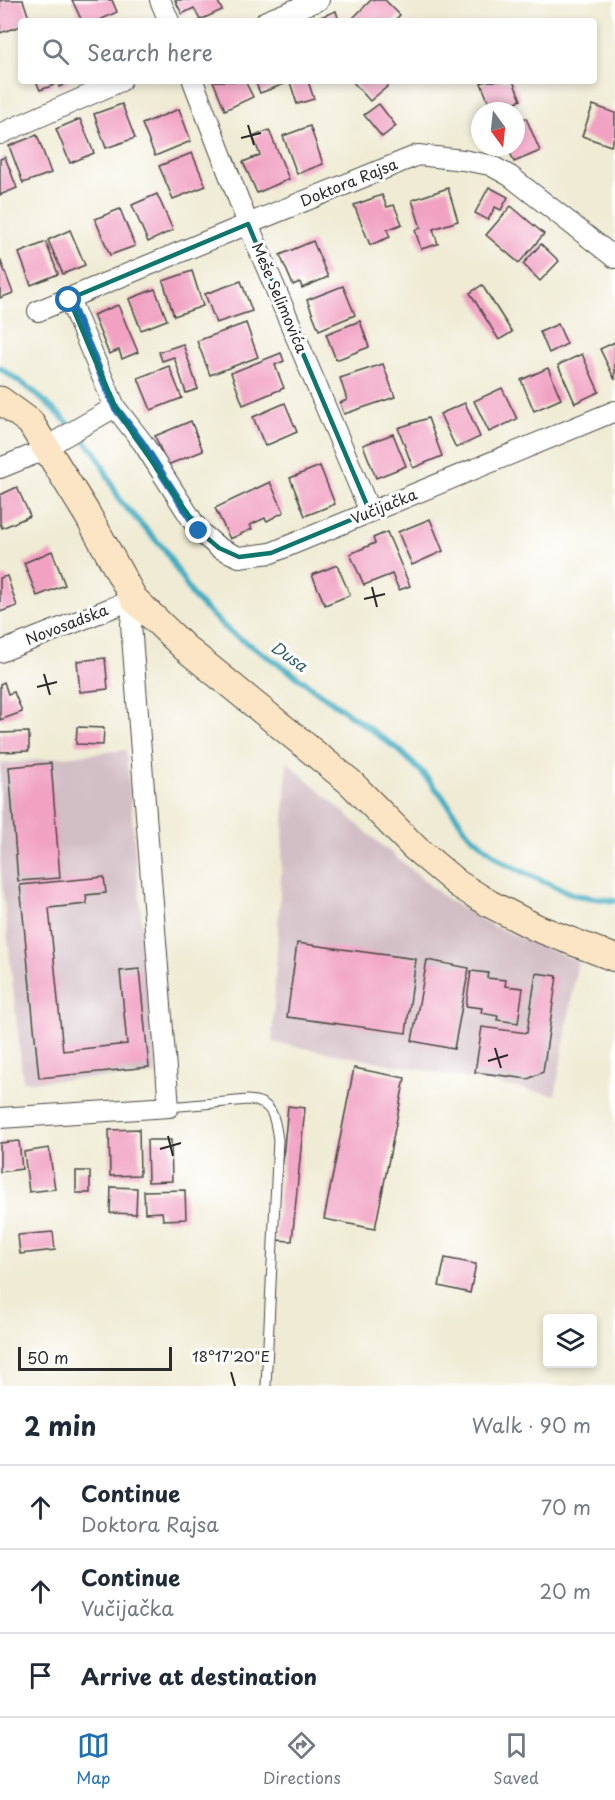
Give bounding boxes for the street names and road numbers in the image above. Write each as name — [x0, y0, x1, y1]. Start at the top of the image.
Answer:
street label: Doktora Rajsa — [296, 151, 401, 212]
street label: Meše Selimovića — [247, 239, 314, 357]
street label: Vučijačka — [347, 482, 421, 529]
street label: Novosadska — [22, 597, 112, 650]

